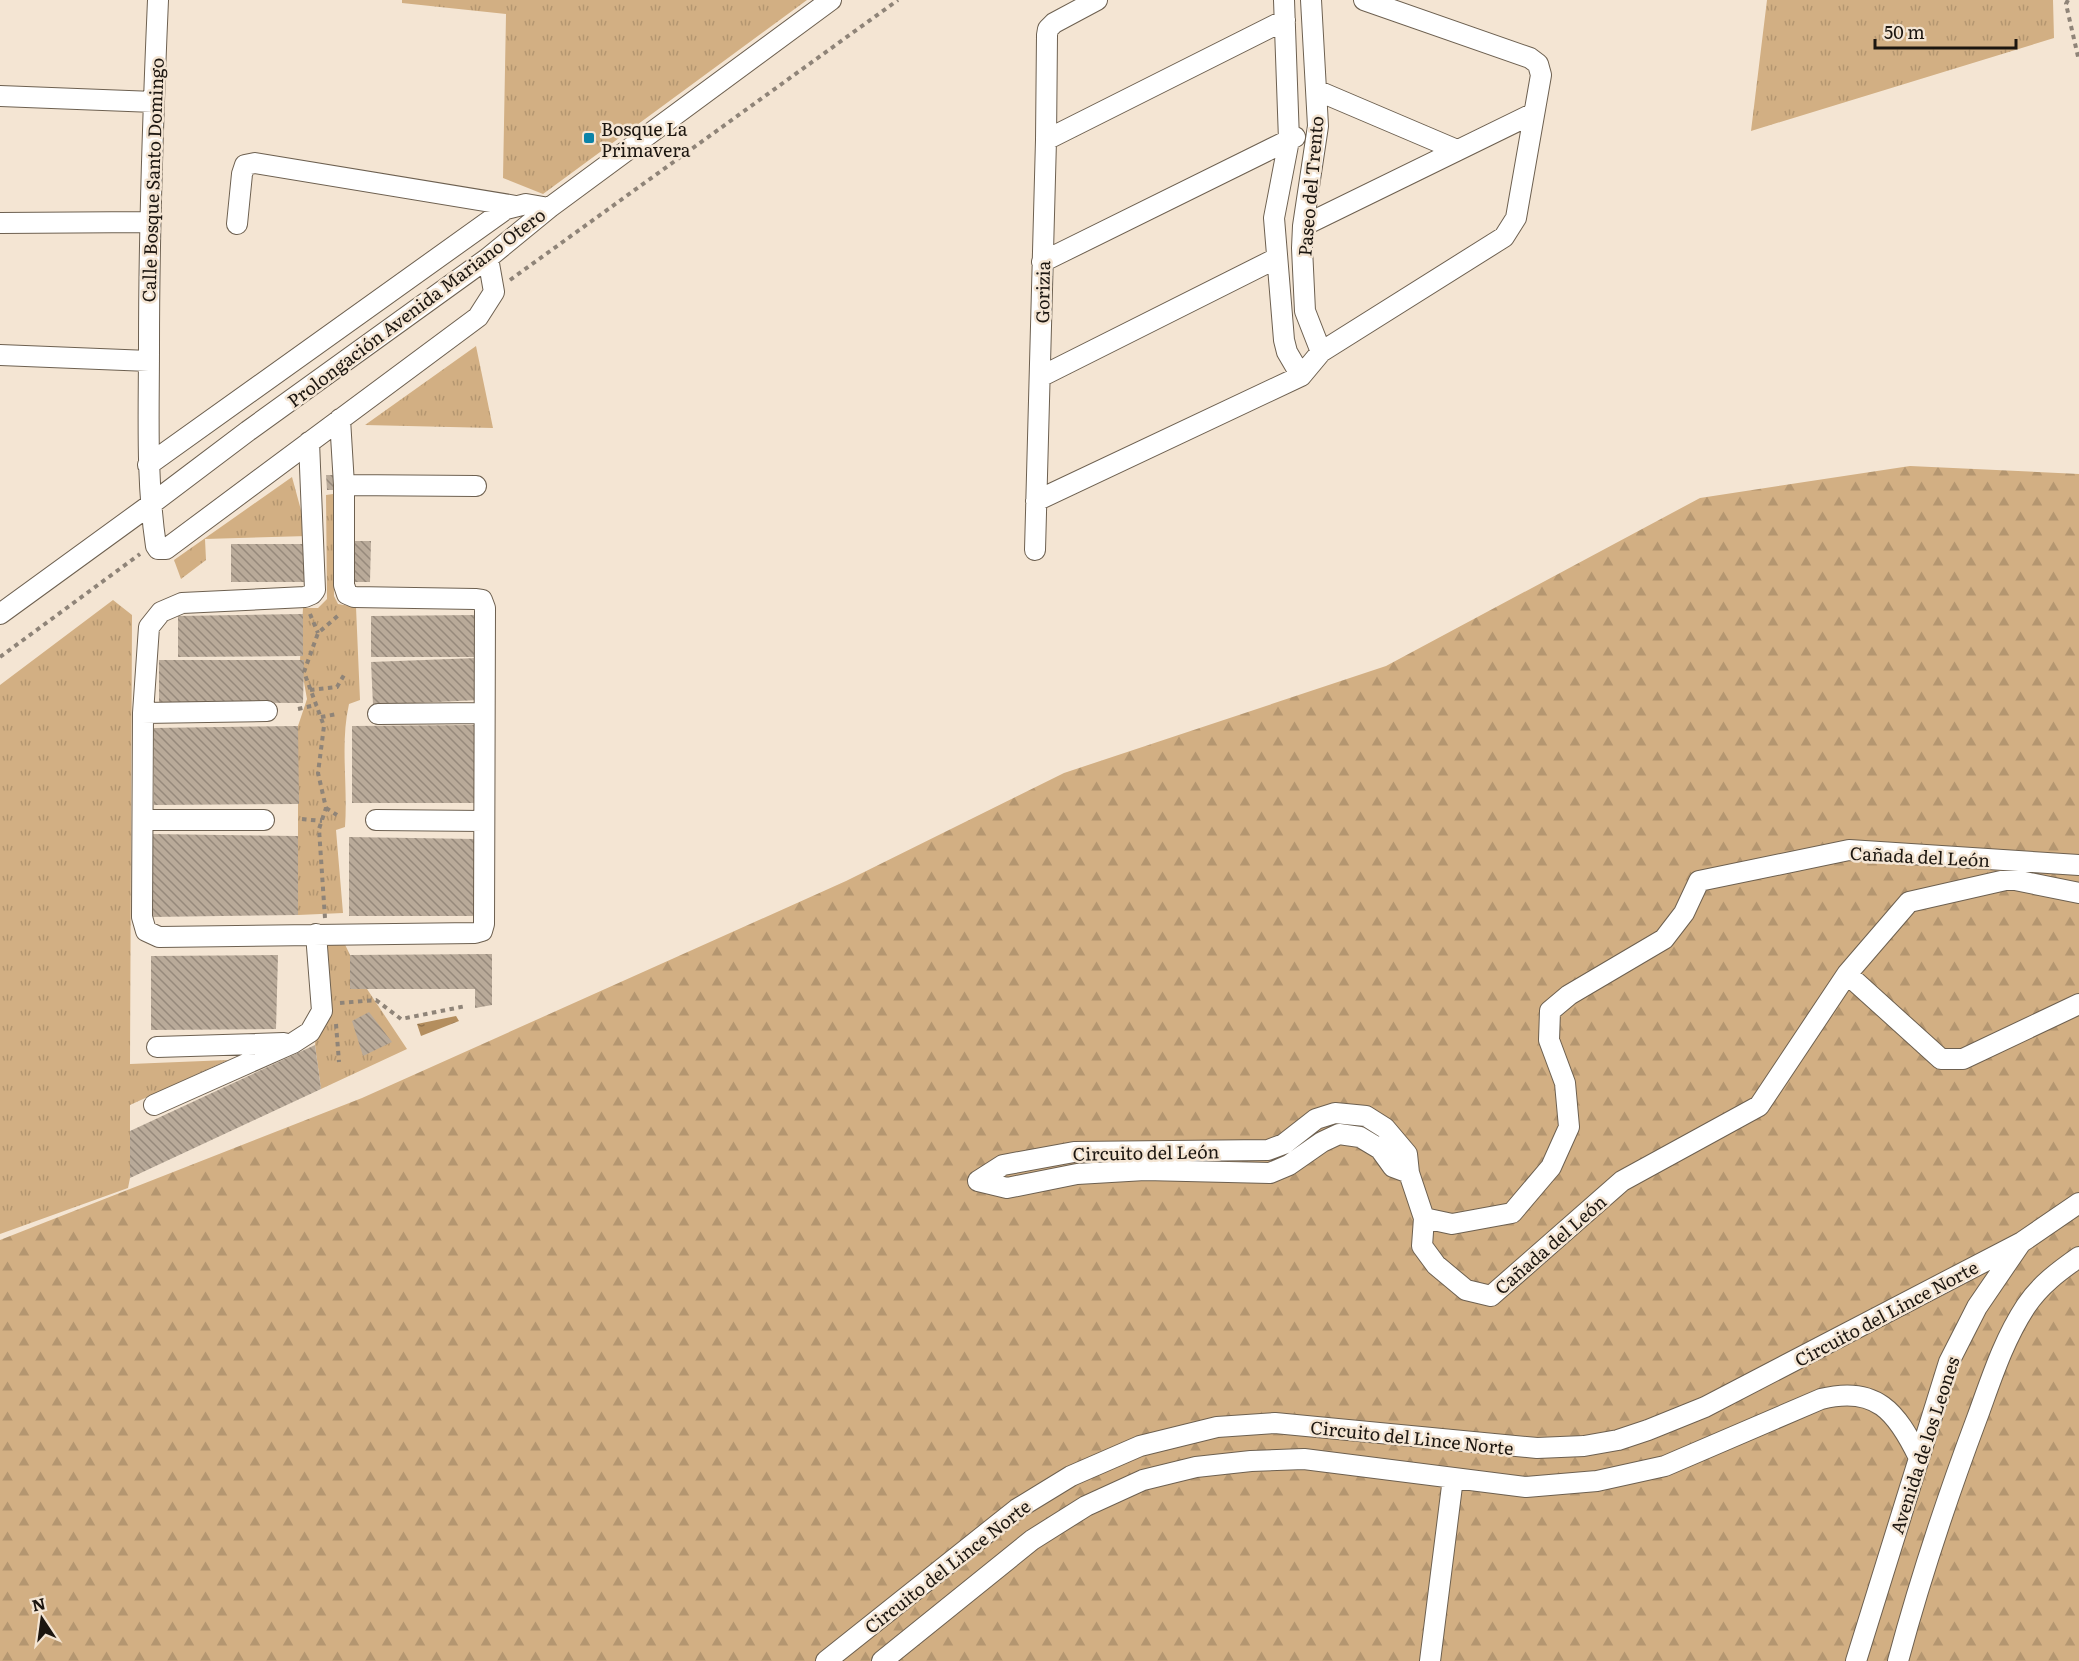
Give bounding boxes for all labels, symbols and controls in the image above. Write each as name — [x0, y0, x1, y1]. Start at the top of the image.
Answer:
scale bar — [1875, 12, 2016, 50]
text: 50 m — [1884, 18, 1925, 45]
street label: Calle Bosque Santo Domingo — [134, 57, 170, 303]
place label: Bosque La Primavera — [601, 115, 691, 163]
street label: Paseo del Trento — [1290, 115, 1330, 257]
marker: Bosque La Primavera — [582, 131, 596, 145]
street label: Prolongación Avenida Mariano Otero — [281, 201, 551, 413]
street label: Gorizia — [1028, 260, 1056, 324]
street label: Cañada del León — [1849, 839, 1991, 873]
street label: Circuito del León — [1072, 1137, 1220, 1167]
street label: Cañada del León — [1488, 1188, 1612, 1300]
street label: Circuito del Lince Norte — [1789, 1253, 1983, 1373]
street label: Avenida de los Leones — [1883, 1353, 1965, 1537]
street label: Circuito del Lince Norte — [1309, 1413, 1515, 1461]
street label: Circuito del Lince Norte — [858, 1492, 1036, 1640]
north arrow — [12, 1589, 72, 1649]
text: N — [29, 1590, 48, 1617]

